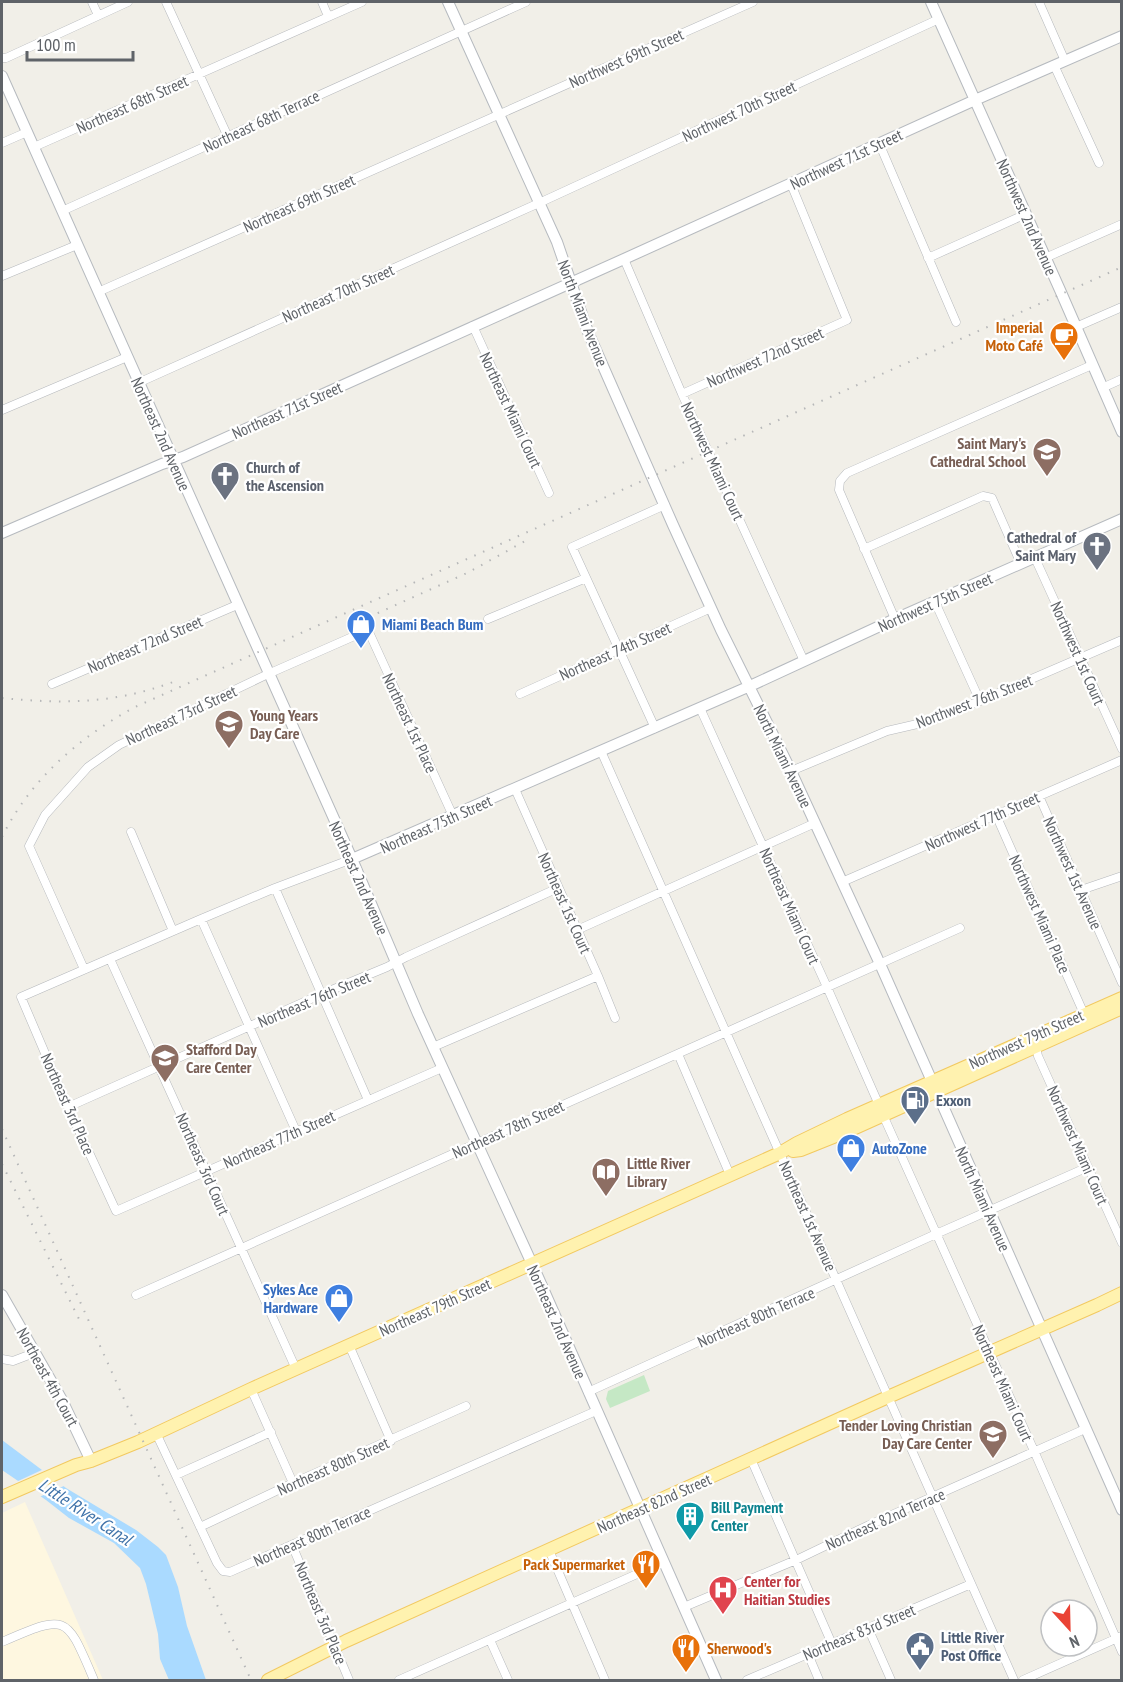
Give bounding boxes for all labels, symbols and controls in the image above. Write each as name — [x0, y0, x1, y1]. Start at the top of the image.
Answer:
scale bar — [27, 24, 134, 62]
street label: Northwest 69th Street — [566, 24, 687, 92]
text: 100 m — [36, 33, 76, 56]
street label: Northeast 68th Street — [73, 70, 192, 138]
street label: Northwest 70th Street — [679, 76, 800, 146]
street label: Northeast 68th Terrace — [200, 85, 322, 157]
street label: Northwest 71st Street — [787, 124, 906, 194]
street label: Northwest 2nd Avenue — [992, 156, 1062, 278]
street label: Northeast 69th Street — [240, 169, 359, 237]
street label: North Miami Avenue — [554, 257, 612, 369]
street label: Northeast 70th Street — [279, 259, 398, 327]
place label: Imperial Moto Café — [985, 317, 1043, 355]
cafe icon: Imperial Moto Café — [1048, 320, 1080, 362]
street label: Northwest 72nd Street — [704, 322, 827, 392]
street label: Northeast Miami Court — [475, 349, 547, 471]
street label: Northeast 2nd Avenue — [127, 374, 195, 494]
street label: Northeast 71st Street — [229, 376, 346, 443]
street label: Northwest Miami Court — [677, 399, 749, 524]
place label: Saint Mary's Cathedral School — [930, 433, 1026, 471]
school or university icon: Saint Mary's Cathedral School — [1031, 436, 1063, 478]
place label: Church of the Ascension — [246, 457, 324, 495]
church icon: Church of the Ascension — [209, 460, 241, 502]
place label: Cathedral of Saint Mary — [1007, 527, 1077, 565]
church icon: Cathedral of Saint Mary — [1081, 530, 1113, 572]
street label: Northwest 75th Street — [875, 568, 996, 636]
street label: Northwest 1st Court — [1046, 598, 1110, 708]
shop icon: Miami Beach Bum — [345, 608, 377, 650]
street label: Northeast 72nd Street — [85, 611, 206, 677]
place label: Miami Beach Bum — [382, 614, 483, 634]
street label: Northeast 74th Street — [556, 617, 675, 685]
street label: Northwest 76th Street — [913, 669, 1036, 732]
street label: Northeast 1st Place — [378, 670, 442, 776]
street label: Northeast 73rd Street — [122, 680, 240, 749]
street label: North Miami Avenue — [749, 701, 817, 811]
place label: Young Years Day Care — [249, 705, 318, 743]
school or university icon: Young Years Day Care — [213, 708, 245, 750]
street label: Northwest 77th Street — [922, 787, 1043, 855]
street label: Northeast 75th Street — [377, 790, 496, 858]
street label: Northwest 1st Avenue — [1039, 814, 1107, 932]
street label: Northeast 2nd Avenue — [325, 818, 393, 938]
street label: Northeast Miami Court — [755, 845, 825, 968]
street label: Northeast 1st Court — [534, 849, 596, 957]
street label: Northwest Miami Place — [1005, 852, 1075, 976]
street label: Northeast 76th Street — [255, 966, 374, 1032]
street label: Northwest 79th Street — [966, 1005, 1087, 1073]
place label: Stafford Day Care Center — [186, 1039, 257, 1077]
school or university icon: Stafford Day Care Center — [149, 1042, 181, 1084]
street label: Northeast 3rd Place — [37, 1050, 99, 1158]
street label: Northwest Miami Court — [1043, 1082, 1113, 1208]
fuel station icon: Exxon — [899, 1084, 931, 1126]
place label: Exxon — [936, 1090, 971, 1110]
street label: Northeast 78th Street — [449, 1095, 568, 1163]
street label: Northeast 77th Street — [220, 1105, 338, 1173]
street label: Northeast 3rd Court — [172, 1110, 235, 1219]
shop icon: AutoZone — [835, 1132, 867, 1174]
place label: AutoZone — [871, 1138, 927, 1158]
street label: North Miami Avenue — [951, 1144, 1015, 1254]
place label: Little River Library — [627, 1153, 690, 1191]
library icon: Little River Library — [590, 1156, 622, 1198]
street label: Northeast 1st Avenue — [775, 1158, 841, 1274]
street label: Northeast 2nd Avenue — [523, 1262, 591, 1382]
street label: Northeast 79th Street — [376, 1273, 495, 1341]
place label: Sykes Ace Hardware — [263, 1279, 318, 1317]
shop icon: Sykes Ace Hardware — [323, 1282, 355, 1324]
street label: Northeast 80th Terrace — [694, 1282, 818, 1352]
street label: Northeast Miami Court — [968, 1322, 1038, 1445]
street label: Northeast 4th Court — [13, 1324, 84, 1430]
place label: Tender Loving Christian Day Care Center — [839, 1415, 972, 1453]
school or university icon: Tender Loving Christian Day Care Center — [977, 1418, 1009, 1460]
street label: Northeast 80th Street — [274, 1432, 393, 1500]
street label: Northeast 82nd Street — [594, 1469, 715, 1537]
water label: Little River Canal — [34, 1473, 138, 1551]
street label: Northeast 82nd Terrace — [822, 1484, 948, 1554]
place label: Bill Payment Center — [711, 1497, 783, 1535]
building icon: Bill Payment Center — [674, 1500, 706, 1542]
street label: Northeast 80th Terrace — [250, 1501, 374, 1571]
restaurant icon: Pack Supermarket — [630, 1548, 662, 1590]
place label: Pack Supermarket — [523, 1554, 625, 1574]
street label: Northeast 3rd Place — [290, 1559, 352, 1667]
place label: Center for Haitian Studies — [744, 1571, 830, 1609]
hospital icon: Center for Haitian Studies — [707, 1574, 739, 1616]
north arrow — [1039, 1598, 1099, 1658]
street label: Northeast 83rd Street — [800, 1599, 919, 1665]
place label: Little River Post Office — [941, 1627, 1004, 1665]
public building icon: Little River Post Office — [904, 1630, 936, 1672]
text: N — [1067, 1631, 1082, 1653]
restaurant icon: Sherwood's — [670, 1632, 702, 1674]
place label: Sherwood's — [707, 1638, 772, 1658]

